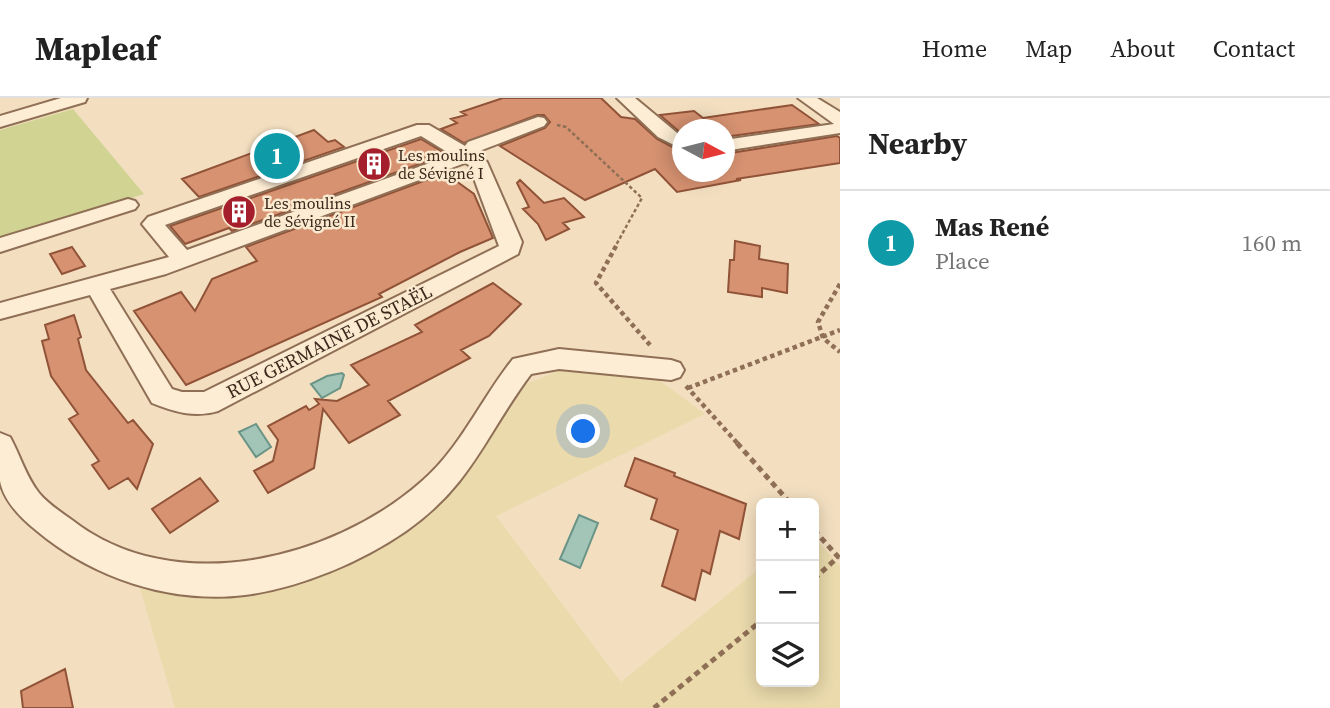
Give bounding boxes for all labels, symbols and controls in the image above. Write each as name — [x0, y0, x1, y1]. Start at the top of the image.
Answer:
text: Mapleaf — [35, 26, 158, 71]
text: Home — [922, 32, 987, 65]
text: Map — [1025, 32, 1072, 65]
text: About — [1110, 32, 1175, 65]
text: Contact — [1213, 32, 1295, 65]
north arrow — [672, 119, 735, 182]
text: Nearby — [868, 123, 967, 164]
pin: 1 — [254, 130, 300, 182]
place label: Les moulins de Sévigné I — [398, 144, 485, 184]
building icon: Les moulins de Sévigné I — [355, 145, 393, 183]
place label: Les moulins de Sévigné II — [264, 192, 356, 232]
building icon: Les moulins de Sévigné II — [220, 193, 258, 231]
text: Mas René — [935, 209, 1049, 245]
text: 1 — [885, 227, 897, 259]
text: 160 m — [1241, 227, 1302, 259]
text: Place — [935, 245, 990, 277]
street label: RUE GERMAINE DE STAËL — [222, 278, 436, 404]
your location — [566, 414, 600, 448]
map controls — [756, 498, 819, 687]
button: + — [756, 498, 819, 561]
button: − — [756, 561, 819, 624]
button: layers — [756, 624, 819, 687]

